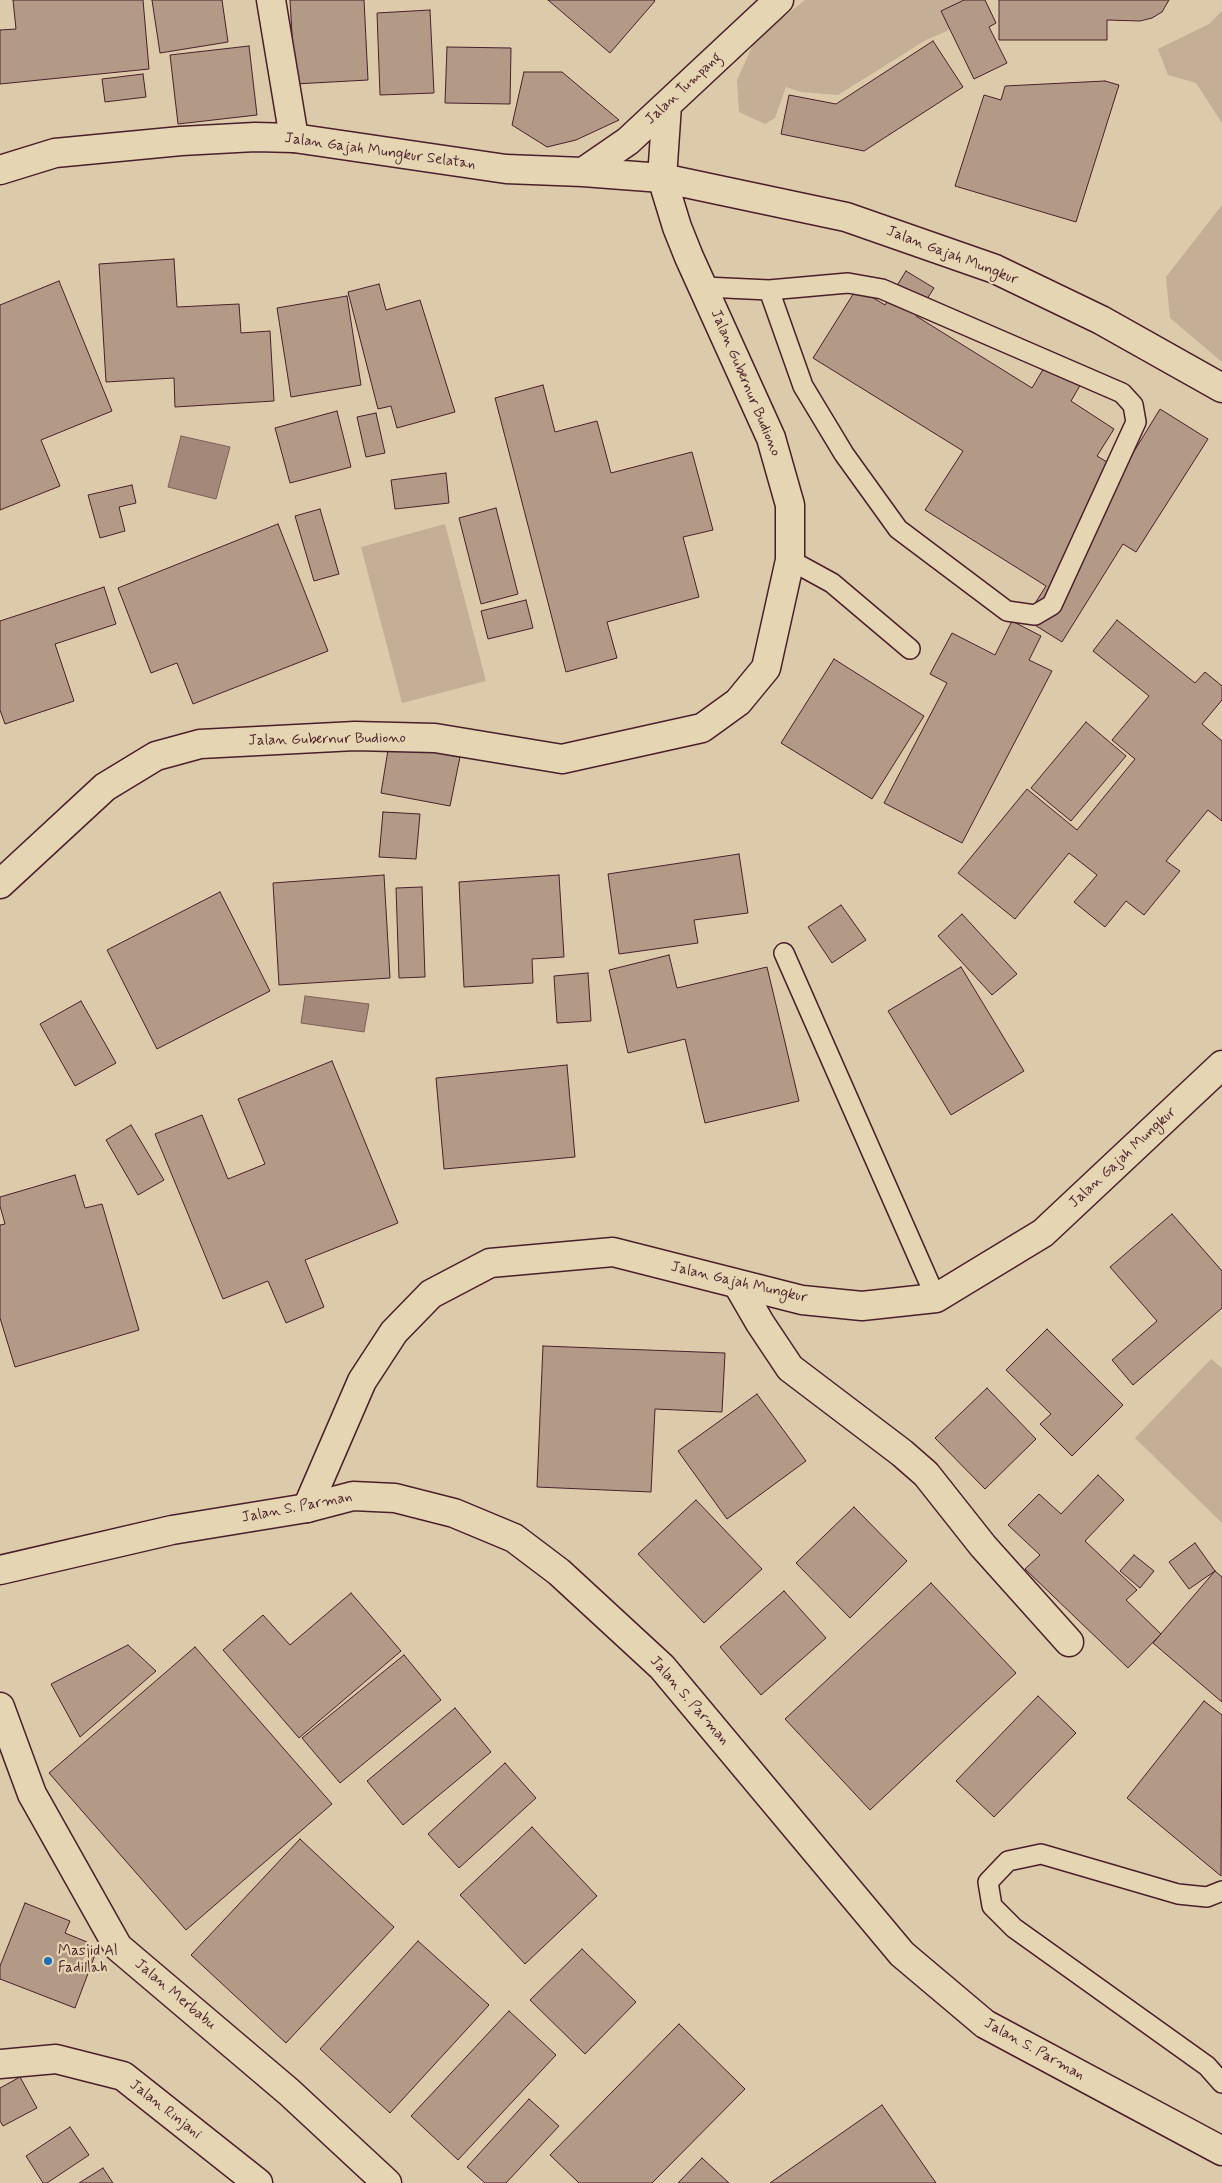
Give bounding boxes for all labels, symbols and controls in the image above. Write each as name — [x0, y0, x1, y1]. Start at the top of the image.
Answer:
street label: Jalan Tumpang — [642, 49, 726, 129]
street label: Jalan Gajah Mungkur Selatan — [283, 130, 477, 174]
street label: Jalan Gajah Mungkur — [884, 223, 1020, 289]
street label: Jalan Gubernur Budiono — [706, 307, 784, 459]
street label: Jalan Gubernur Budiono — [248, 730, 406, 750]
street label: Jalan Gajah Mungkur — [1066, 1104, 1180, 1212]
street label: Jalan Gajah Mungkur — [669, 1259, 809, 1307]
street label: Jalan S. Parman — [240, 1488, 354, 1528]
street label: Jalan S. Parman — [645, 1653, 733, 1749]
place label: Masjid Al Fadillah — [58, 1943, 118, 1978]
marker: Masjid Al Fadillah — [42, 1955, 54, 1967]
street label: Jalan Merbabu — [131, 1956, 219, 2034]
street label: Jalan S. Parman — [981, 2015, 1087, 2085]
street label: Jalan Rinjani — [125, 2076, 205, 2144]

